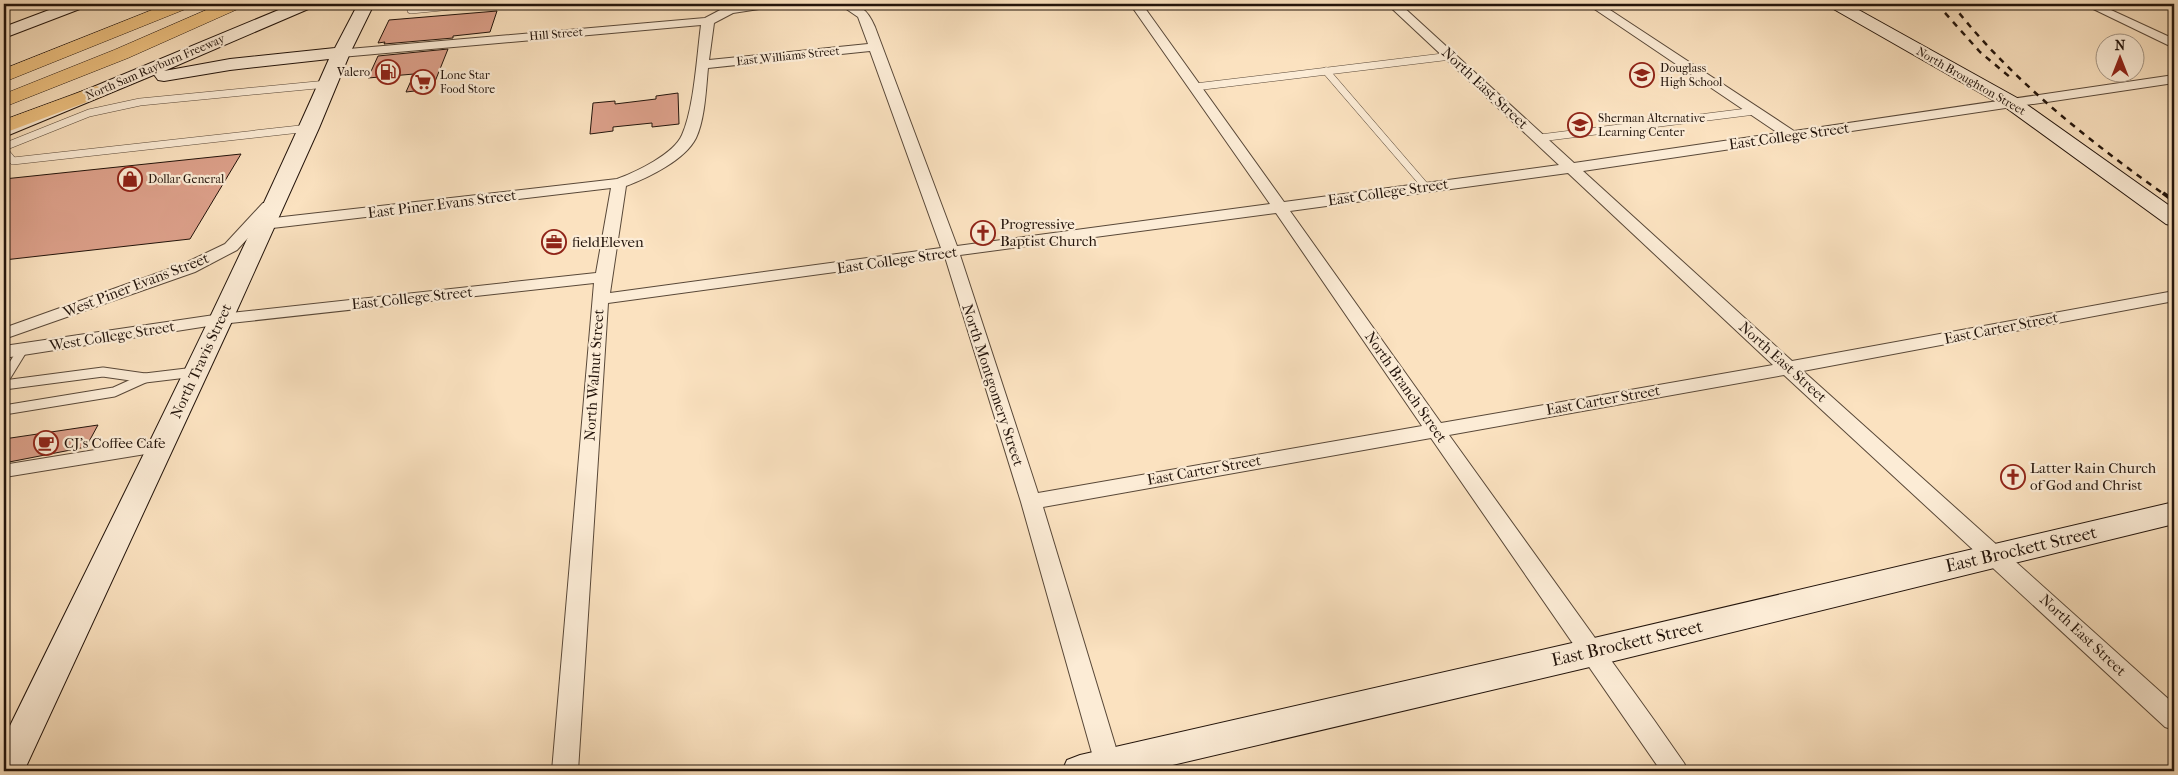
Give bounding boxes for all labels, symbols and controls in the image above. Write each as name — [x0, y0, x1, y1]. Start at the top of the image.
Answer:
street label: Hill Street — [529, 25, 584, 43]
street label: North Sam Rayburn Freeway — [83, 31, 227, 103]
north arrow — [2096, 32, 2146, 82]
text: N — [2115, 37, 2126, 54]
street label: North East Street — [1438, 43, 1533, 133]
street label: East Williams Street — [736, 44, 841, 68]
street label: North Broughton Street — [1914, 44, 2029, 118]
fuel station icon: Valero — [375, 59, 401, 85]
place label: Douglass High School — [1660, 61, 1723, 89]
school or university icon: Douglass High School — [1629, 62, 1655, 88]
place label: Valero — [336, 65, 370, 79]
place label: Lone Star Food Store — [440, 68, 495, 96]
supermarket icon: Lone Star Food Store — [410, 69, 436, 95]
place label: Sherman Alternative Learning Center — [1598, 111, 1705, 139]
school or university icon: Sherman Alternative Learning Center — [1567, 112, 1593, 138]
street label: East College Street — [1728, 119, 1851, 153]
shop icon: Dollar General — [117, 166, 143, 192]
place label: Dollar General — [148, 172, 225, 186]
street label: East College Street — [1327, 175, 1450, 209]
street label: East Piner Evans Street — [367, 186, 518, 222]
place label: Progressive Baptist Church — [1000, 215, 1097, 250]
church icon: Progressive Baptist Church — [970, 220, 996, 246]
office icon: fieldEleven — [541, 229, 567, 255]
place label: fieldEleven — [572, 233, 644, 251]
street label: East College Street — [836, 243, 959, 277]
street label: West Piner Evans Street — [60, 249, 212, 321]
street label: East College Street — [351, 283, 474, 313]
street label: North Travis Street — [167, 300, 236, 421]
street label: North Montgomery Street — [958, 302, 1028, 469]
street label: North Walnut Street — [580, 308, 608, 441]
street label: East Carter Street — [1943, 308, 2060, 348]
street label: West College Street — [47, 317, 177, 355]
street label: North East Street — [1735, 318, 1831, 407]
street label: North Branch Street — [1361, 328, 1451, 447]
street label: East Carter Street — [1544, 381, 1662, 419]
cafe icon: CJ’s Coffee Cafe — [33, 430, 59, 456]
place label: CJ’s Coffee Cafe — [64, 434, 166, 452]
street label: East Carter Street — [1145, 451, 1263, 489]
place label: Latter Rain Church of God and Christ — [2030, 459, 2157, 494]
church icon: Latter Rain Church of God and Christ — [2000, 464, 2026, 490]
street label: East Brockett Street — [1943, 522, 2099, 577]
street label: North East Street — [2036, 590, 2131, 680]
street label: East Brockett Street — [1549, 616, 1705, 671]

